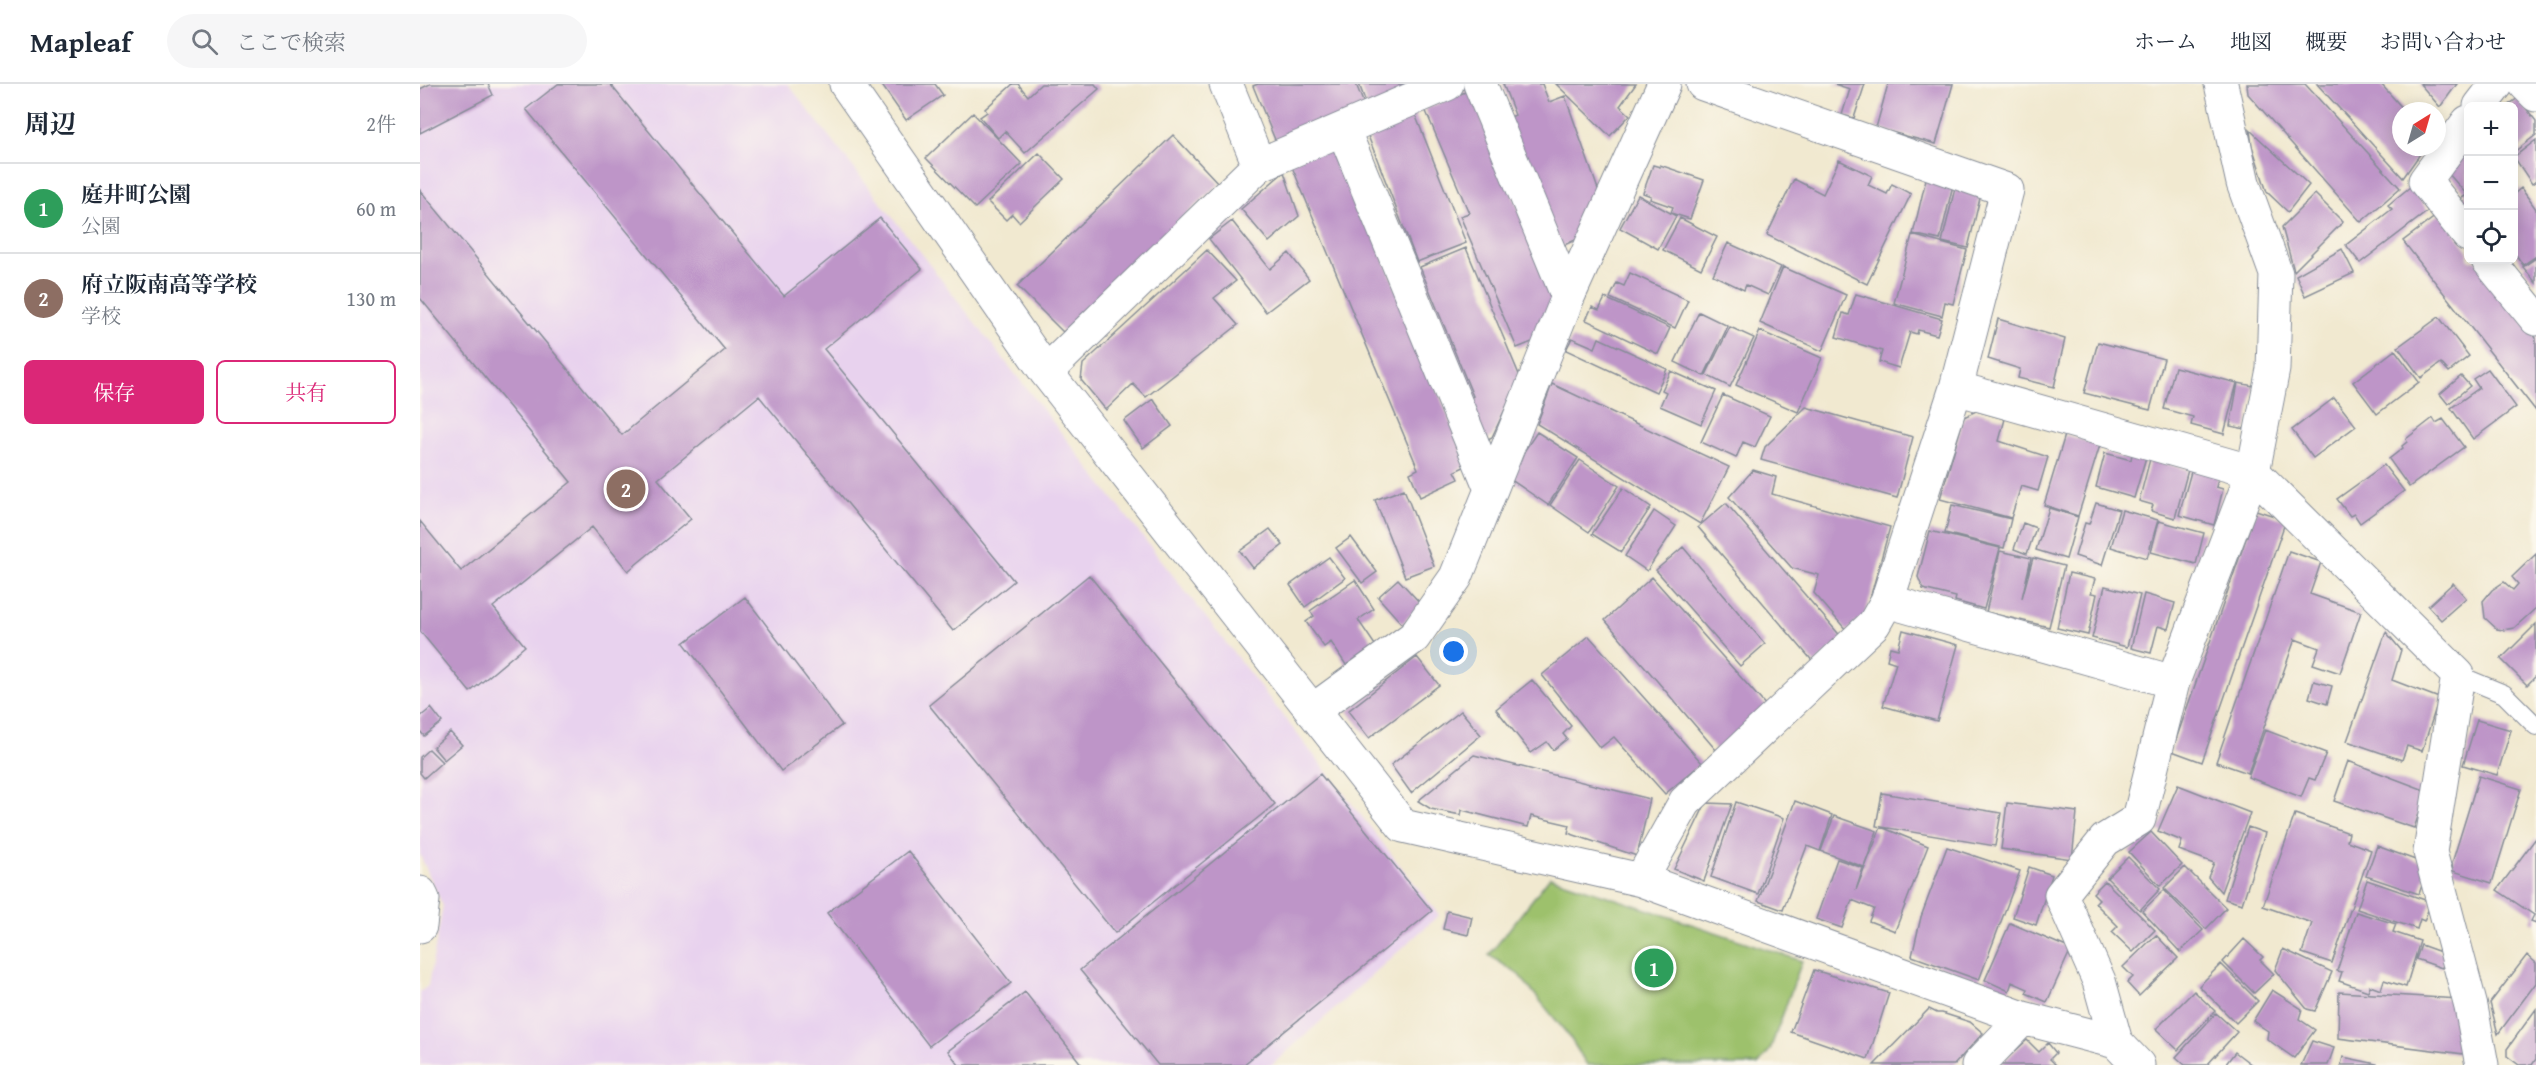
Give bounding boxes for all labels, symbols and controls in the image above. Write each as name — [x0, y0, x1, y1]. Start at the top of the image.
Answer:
search box — [167, 14, 587, 68]
text: Mapleaf — [30, 21, 131, 62]
icon: search — [188, 25, 221, 58]
text: ここで検索 — [236, 26, 346, 58]
text: ホーム — [2134, 26, 2197, 57]
text: 地図 — [2230, 26, 2272, 57]
text: 概要 — [2305, 26, 2347, 57]
text: お問い合わせ — [2380, 26, 2506, 57]
north arrow — [2392, 102, 2446, 156]
map controls — [2464, 102, 2518, 264]
button: + — [2464, 102, 2518, 156]
text: 周辺 — [24, 104, 76, 143]
text: 2件 — [366, 109, 396, 138]
button: − — [2464, 156, 2518, 210]
text: 庭井町公園 — [81, 178, 191, 210]
text: 1 — [38, 194, 49, 223]
text: 60 m — [356, 194, 396, 223]
button: locate — [2464, 210, 2518, 264]
text: 公園 — [81, 211, 121, 240]
text: 府立阪南高等学校 — [81, 268, 257, 300]
text: 2 — [38, 284, 49, 313]
text: 130 m — [346, 284, 396, 313]
text: 学校 — [81, 301, 121, 330]
button: 保存 — [24, 360, 204, 424]
button: 共有 — [216, 360, 396, 424]
pin: 2 — [606, 466, 646, 512]
your location — [1439, 637, 1468, 666]
pin: 1 — [1634, 946, 1674, 990]

